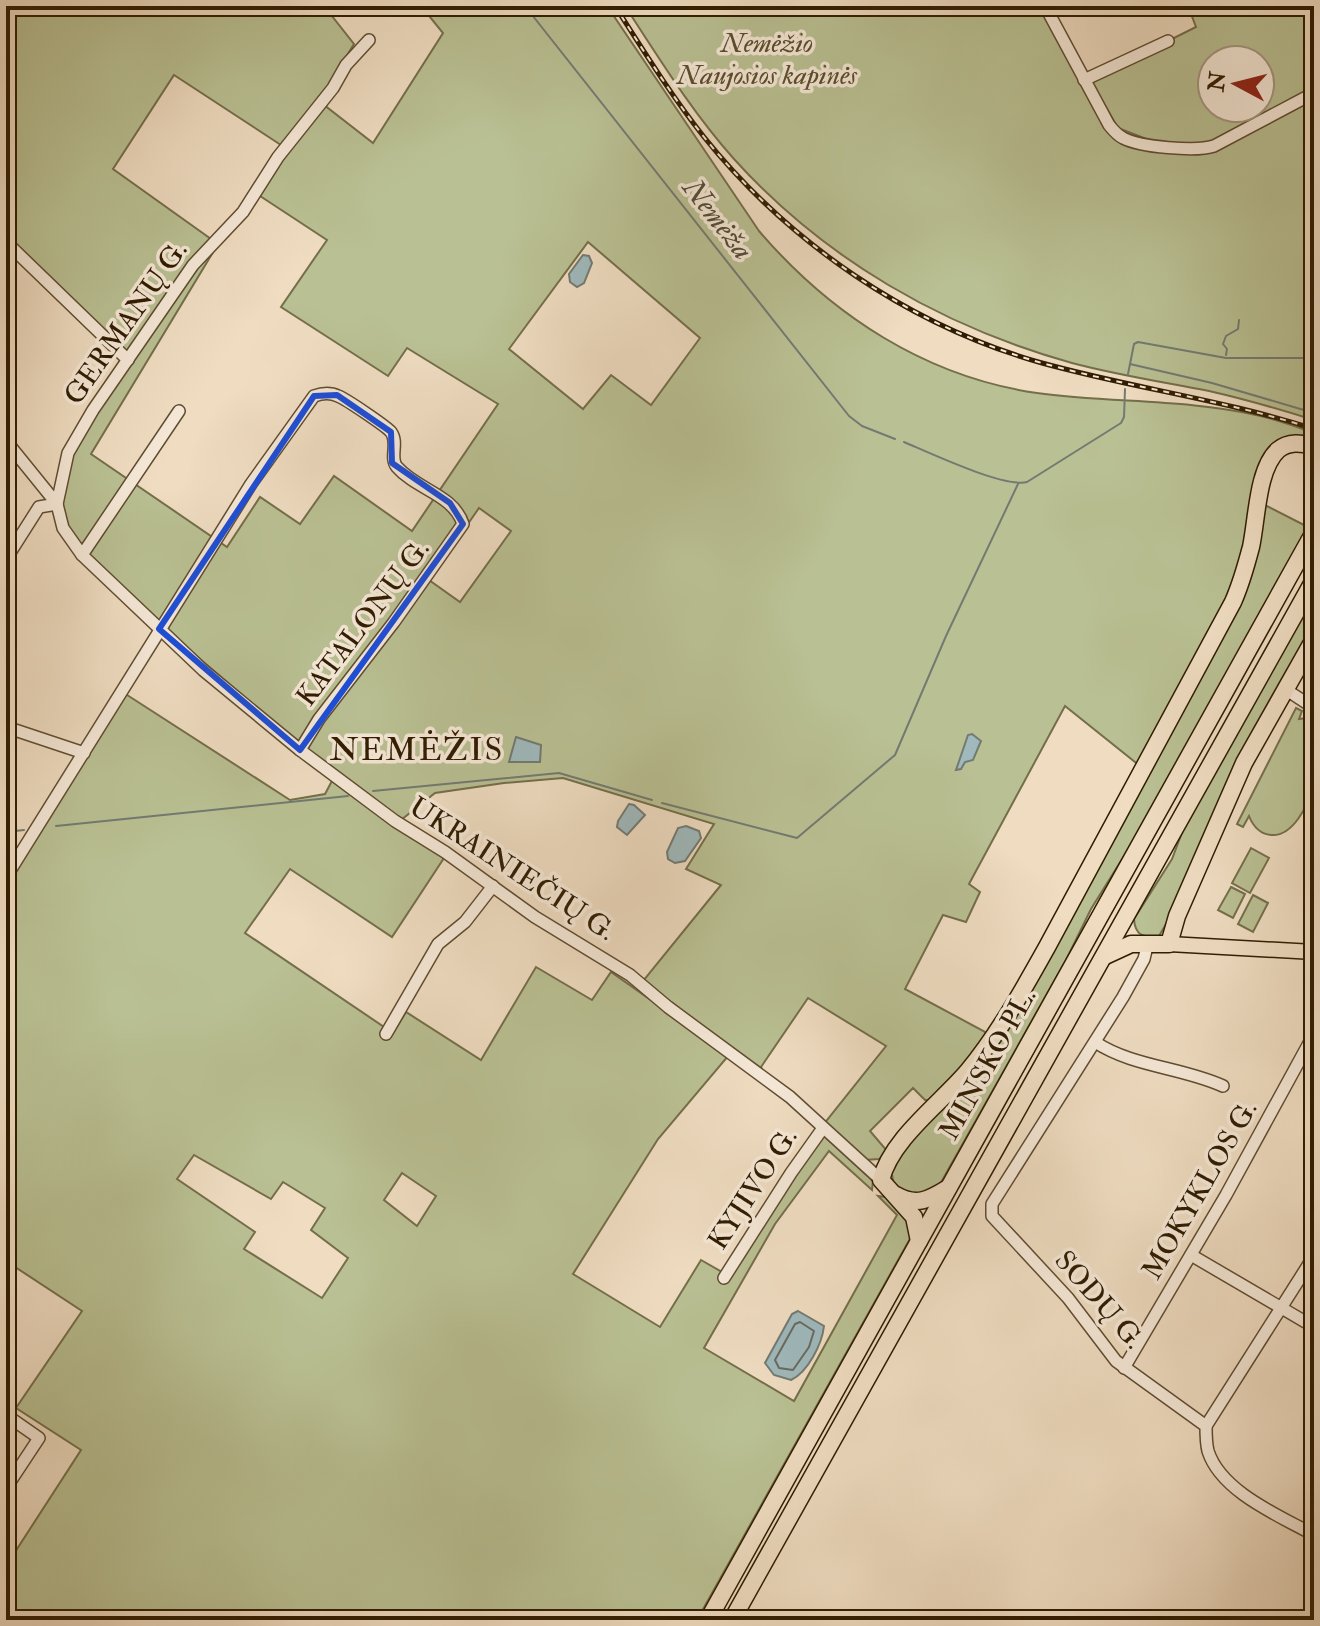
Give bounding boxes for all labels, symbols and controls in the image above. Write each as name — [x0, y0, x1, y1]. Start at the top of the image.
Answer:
park label: Nemėžio Naujosios kapinės — [675, 26, 858, 93]
north arrow — [1196, 44, 1276, 124]
text: N — [1202, 70, 1232, 94]
water label: Nemėža — [673, 169, 761, 267]
street label: GERMANŲ G. — [57, 234, 195, 412]
street label: KATALONŲ G. — [289, 533, 437, 713]
district label: NEMĖŽIS — [330, 729, 504, 770]
street label: UKRAINIEČIŲ G. — [402, 789, 622, 949]
street label: MINSKO PL. — [932, 982, 1044, 1146]
street label: MOKYKLOS G. — [1135, 1094, 1265, 1286]
street label: KYJIVO G. — [701, 1121, 805, 1257]
street label: SODŲ G. — [1047, 1244, 1151, 1356]

